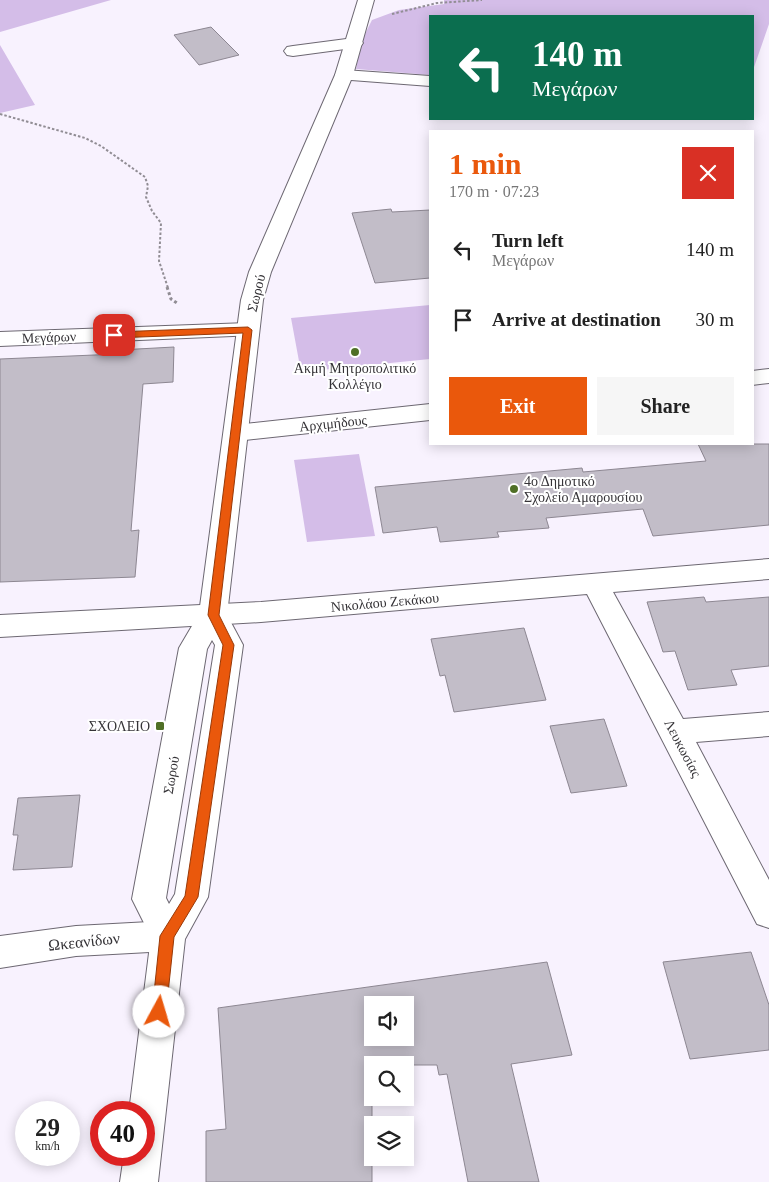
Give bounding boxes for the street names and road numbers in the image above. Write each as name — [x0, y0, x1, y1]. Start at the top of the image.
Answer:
street label: Σωρού — [245, 273, 268, 314]
street label: Μεγάρων — [22, 329, 76, 346]
street label: Αρχιμήδους — [298, 412, 368, 435]
street label: Νικολάου Ζεκάκου — [330, 590, 440, 615]
street label: Λευκωσίας — [661, 717, 704, 780]
street label: Σωρού — [161, 755, 182, 795]
street label: Ωκεανίδων — [47, 929, 121, 954]

